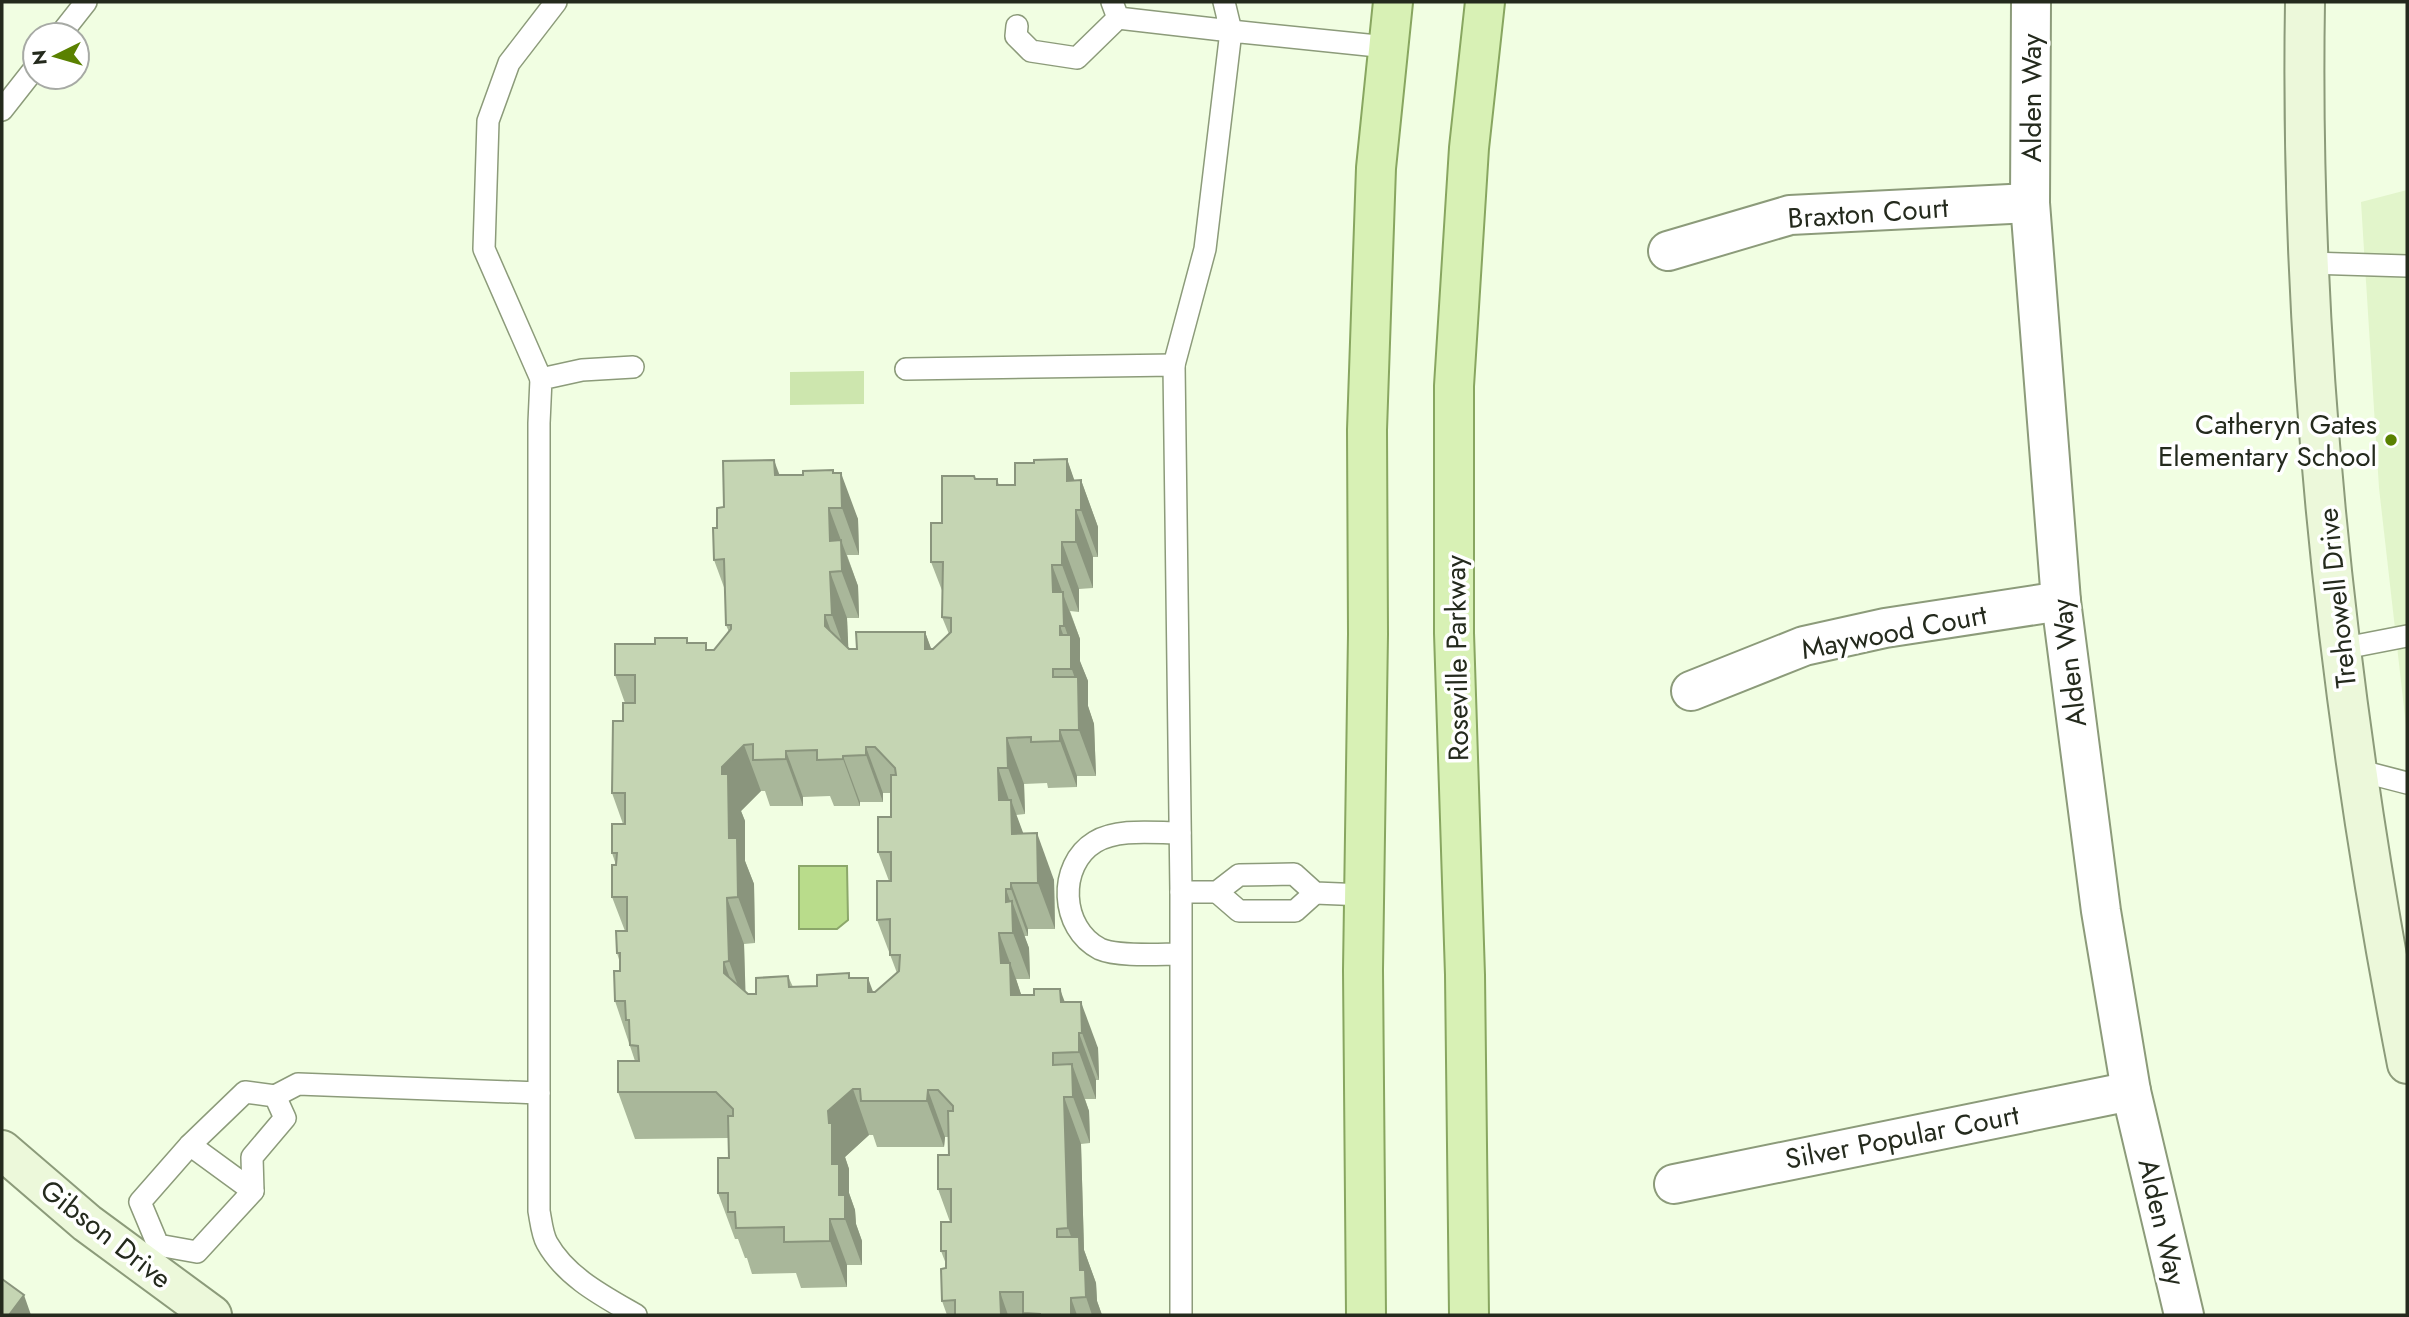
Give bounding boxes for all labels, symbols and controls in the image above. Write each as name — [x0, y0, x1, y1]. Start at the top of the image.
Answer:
north arrow — [21, 21, 91, 91]
street label: Alden Way — [2011, 33, 2052, 162]
text: N — [25, 49, 54, 66]
street label: Braxton Court — [1786, 187, 1950, 239]
place label: Catheryn Gates Elementary School — [2158, 404, 2377, 477]
marker: Catheryn Gates Elementary School — [2383, 432, 2399, 448]
street label: Trehowell Drive — [2307, 506, 2367, 690]
street label: Roseville Parkway — [1435, 554, 1479, 762]
street label: Maywood Court — [1798, 594, 1991, 670]
street label: Alden Way — [2041, 596, 2097, 730]
street label: Silver Popular Court — [1782, 1094, 2023, 1180]
street label: Alden Way — [2128, 1155, 2197, 1290]
street label: Gibson Drive — [32, 1170, 180, 1298]

